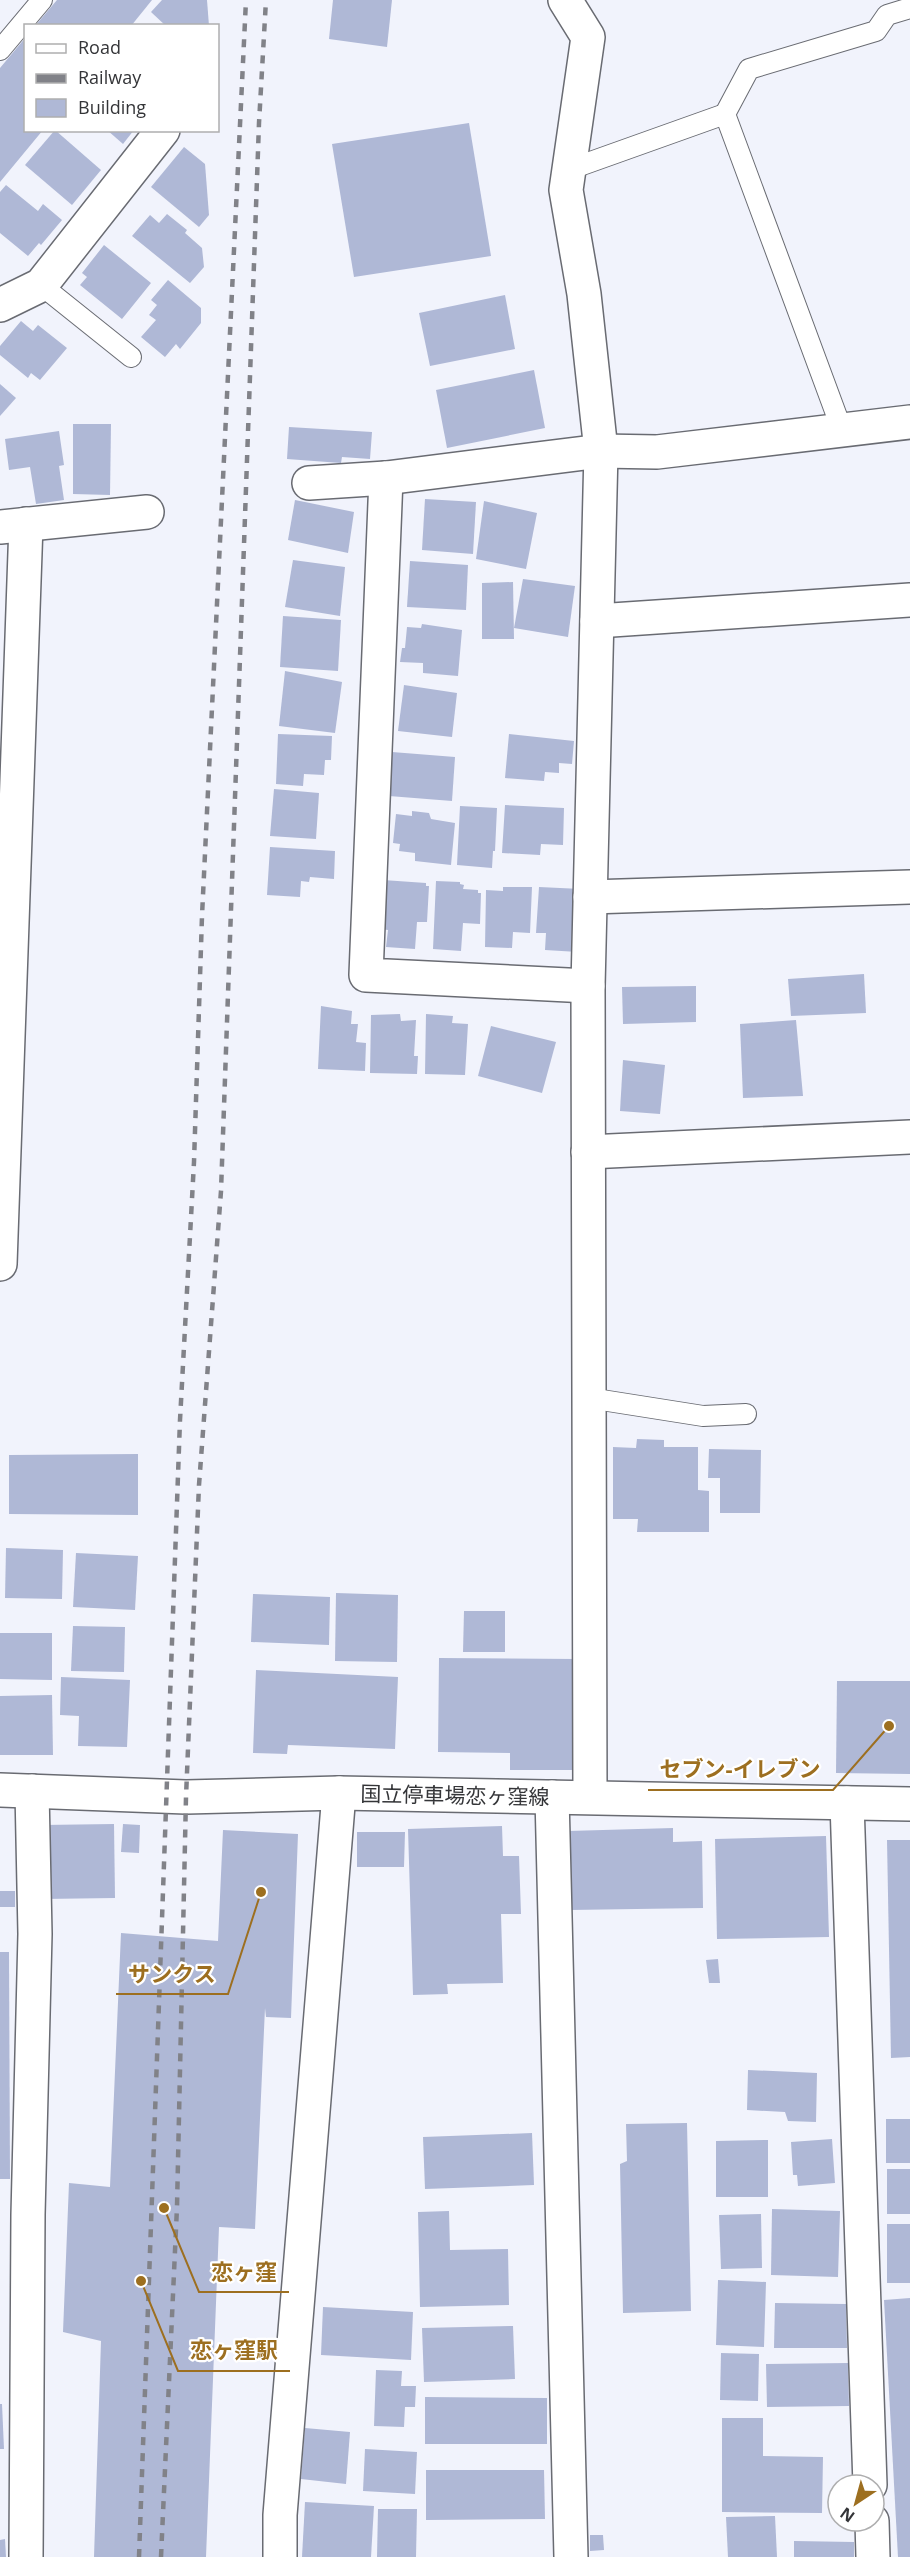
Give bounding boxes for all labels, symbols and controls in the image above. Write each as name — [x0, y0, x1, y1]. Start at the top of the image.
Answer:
legend — [24, 24, 219, 132]
text: Road — [78, 35, 121, 59]
text: Railway — [78, 65, 142, 89]
text: Building — [78, 95, 146, 119]
callout: セブン-イレブン — [648, 1750, 833, 1790]
text: セブン-イレブン — [659, 1753, 821, 1783]
street label: 国立停車場恋ヶ窪線 — [360, 1779, 550, 1811]
callout: サンクス — [116, 1954, 228, 1994]
text: サンクス — [128, 1958, 216, 1988]
callout: 恋ヶ窪 — [199, 2252, 289, 2292]
text: 恋ヶ窪 — [211, 2256, 277, 2286]
callout: 恋ヶ窪駅 — [178, 2331, 290, 2371]
text: 恋ヶ窪駅 — [190, 2334, 278, 2364]
north arrow — [826, 2473, 886, 2533]
text: N — [835, 2502, 859, 2528]

